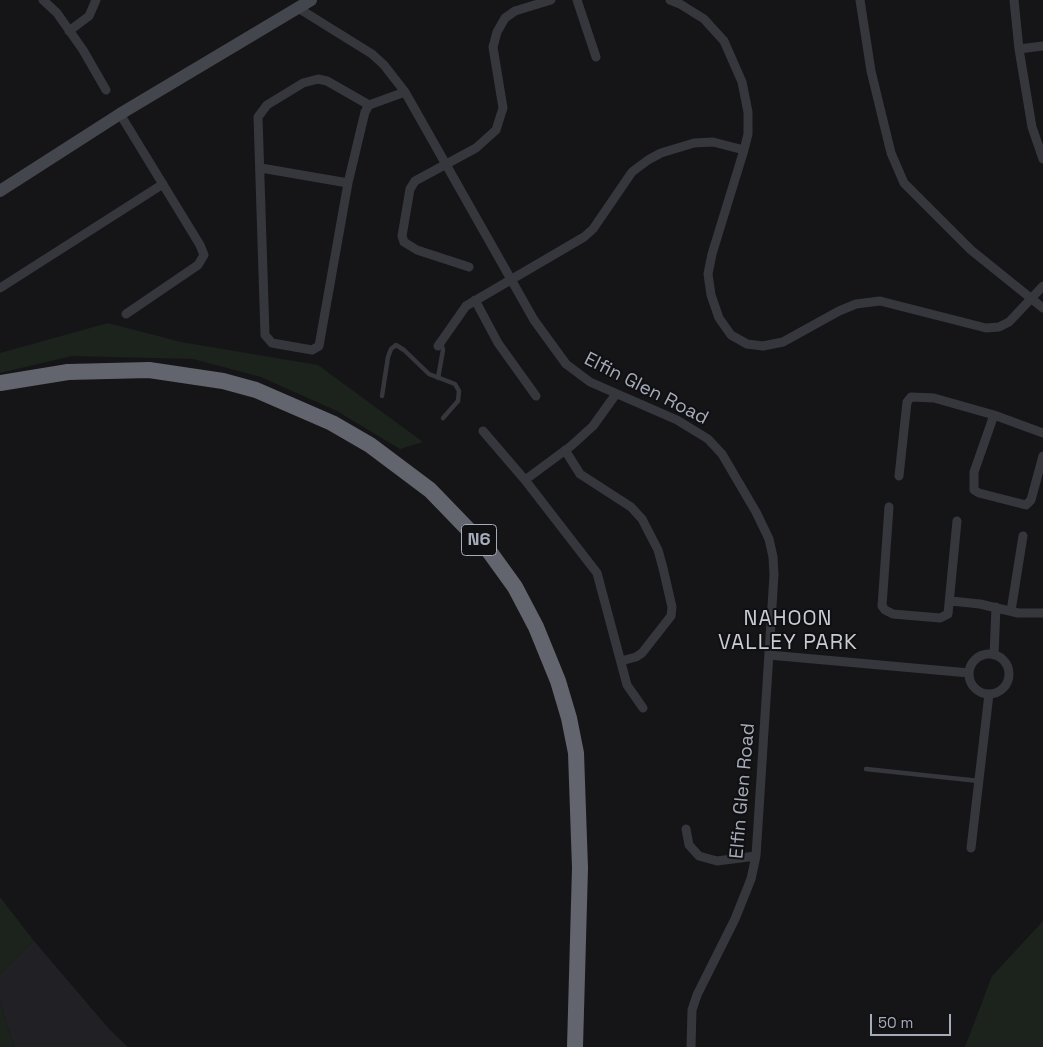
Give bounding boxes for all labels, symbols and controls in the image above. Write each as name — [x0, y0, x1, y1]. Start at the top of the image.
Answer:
street label: Elfin Glen Road — [580, 348, 712, 430]
road number: N6 — [462, 524, 496, 556]
district label: NAHOON VALLEY PARK — [717, 606, 859, 656]
street label: Elfin Glen Road — [726, 722, 760, 860]
scale bar — [873, 1004, 954, 1036]
text: 50 m — [878, 1013, 913, 1032]

